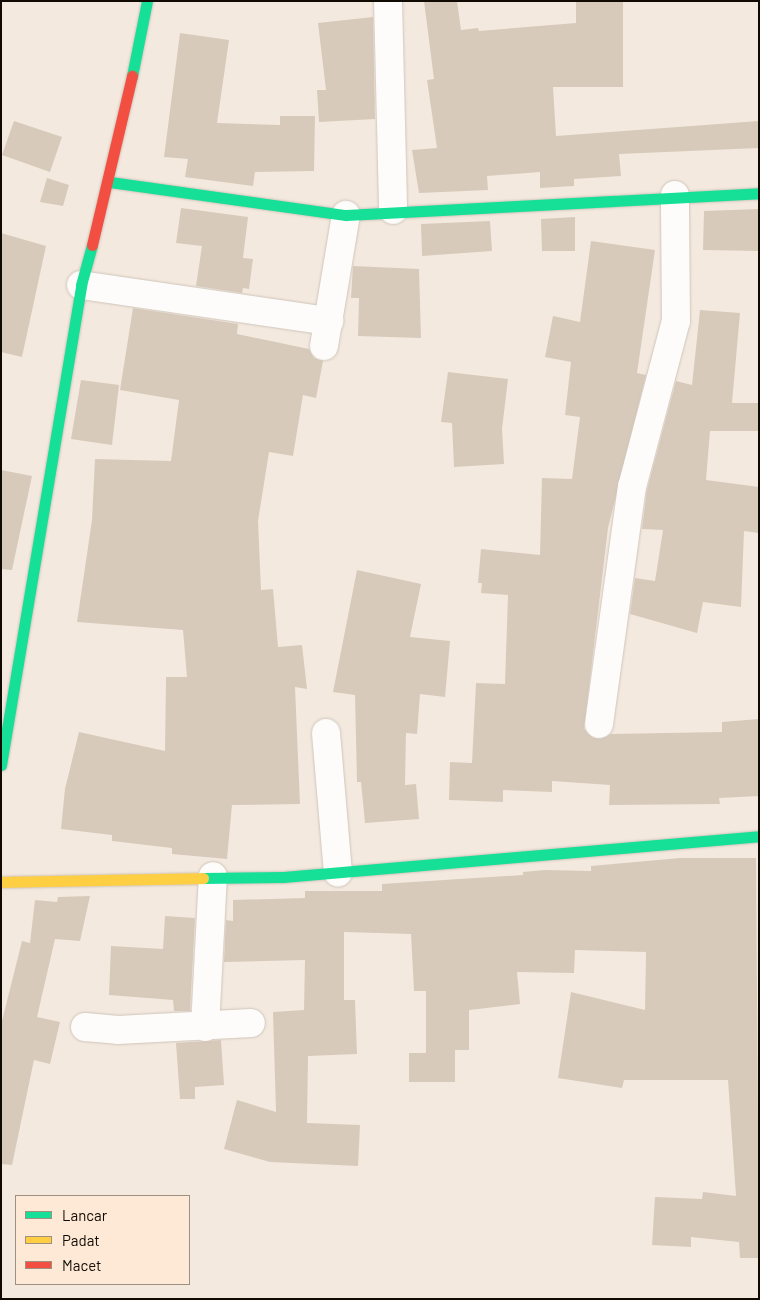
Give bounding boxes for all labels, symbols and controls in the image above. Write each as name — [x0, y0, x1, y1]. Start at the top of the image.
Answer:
legend — [15, 1195, 190, 1285]
text: Lancar — [62, 1206, 107, 1224]
text: Padat — [62, 1231, 100, 1249]
text: Macet — [62, 1256, 102, 1274]

